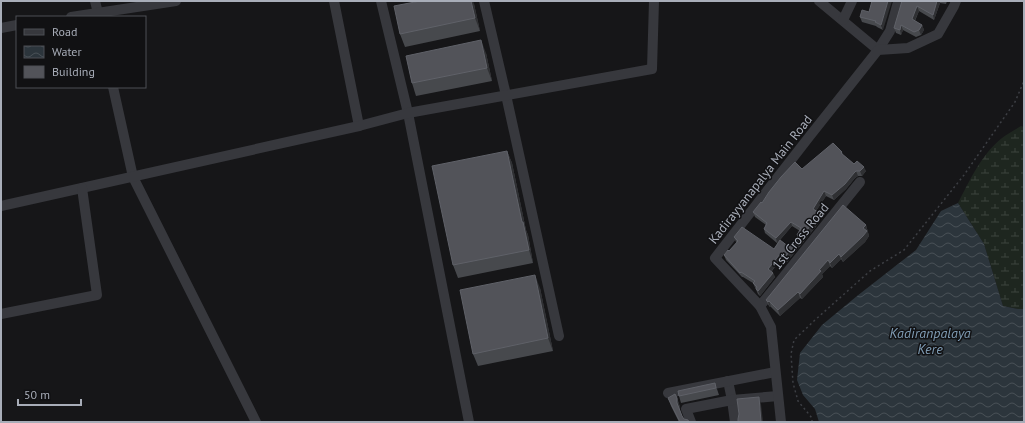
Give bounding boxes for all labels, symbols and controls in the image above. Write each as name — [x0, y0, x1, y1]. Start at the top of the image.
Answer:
legend — [16, 16, 146, 88]
text: Road — [52, 24, 77, 39]
text: Water — [52, 44, 82, 59]
text: Building — [52, 64, 95, 79]
street label: Kadirayyanapalya Main Road — [705, 111, 816, 247]
street label: 1st Cross Road — [768, 200, 832, 273]
water label: Kadiranpalaya Kere — [889, 324, 971, 358]
scale bar — [18, 381, 81, 407]
text: 50 m — [24, 387, 50, 402]

